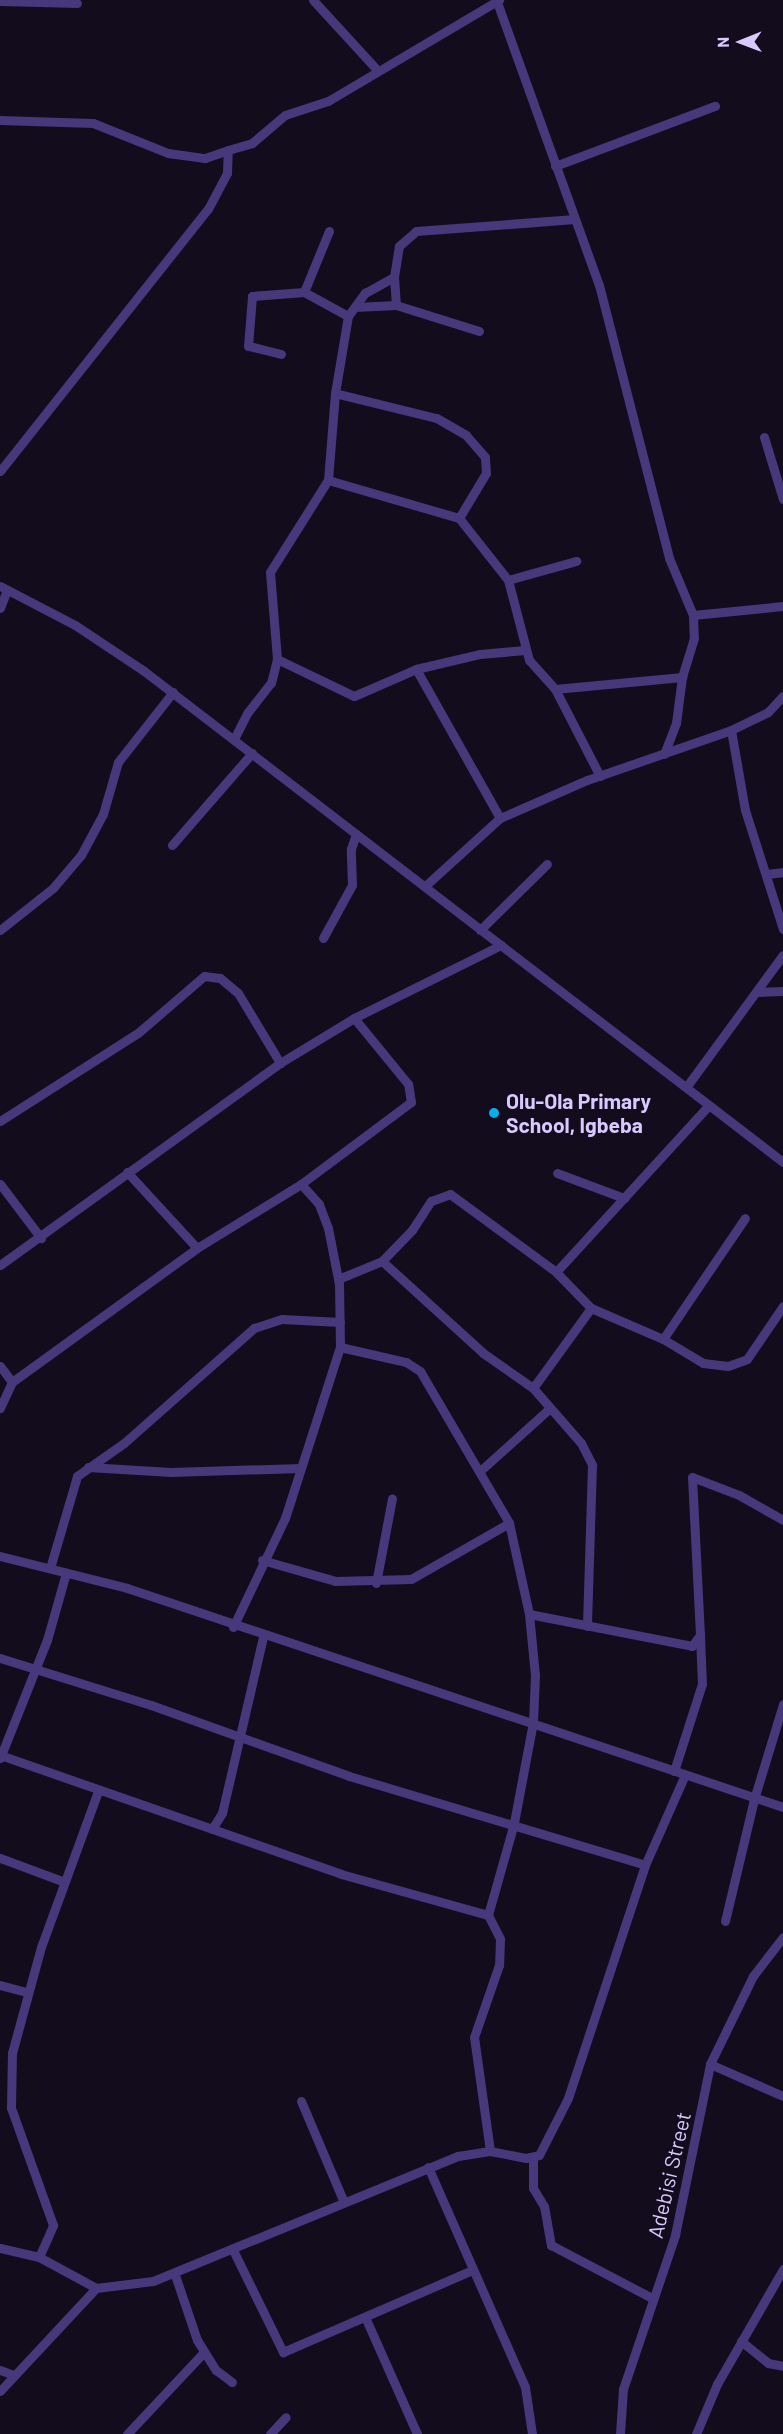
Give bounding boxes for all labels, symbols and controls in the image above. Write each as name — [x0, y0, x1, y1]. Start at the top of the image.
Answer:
north arrow — [711, 12, 771, 72]
text: N — [713, 37, 732, 48]
place label: Olu-Ola Primary School, Igbeba — [506, 1088, 651, 1138]
marker: Olu-Ola Primary School, Igbeba — [487, 1106, 501, 1120]
street label: Adebisi Street — [642, 2109, 696, 2241]

